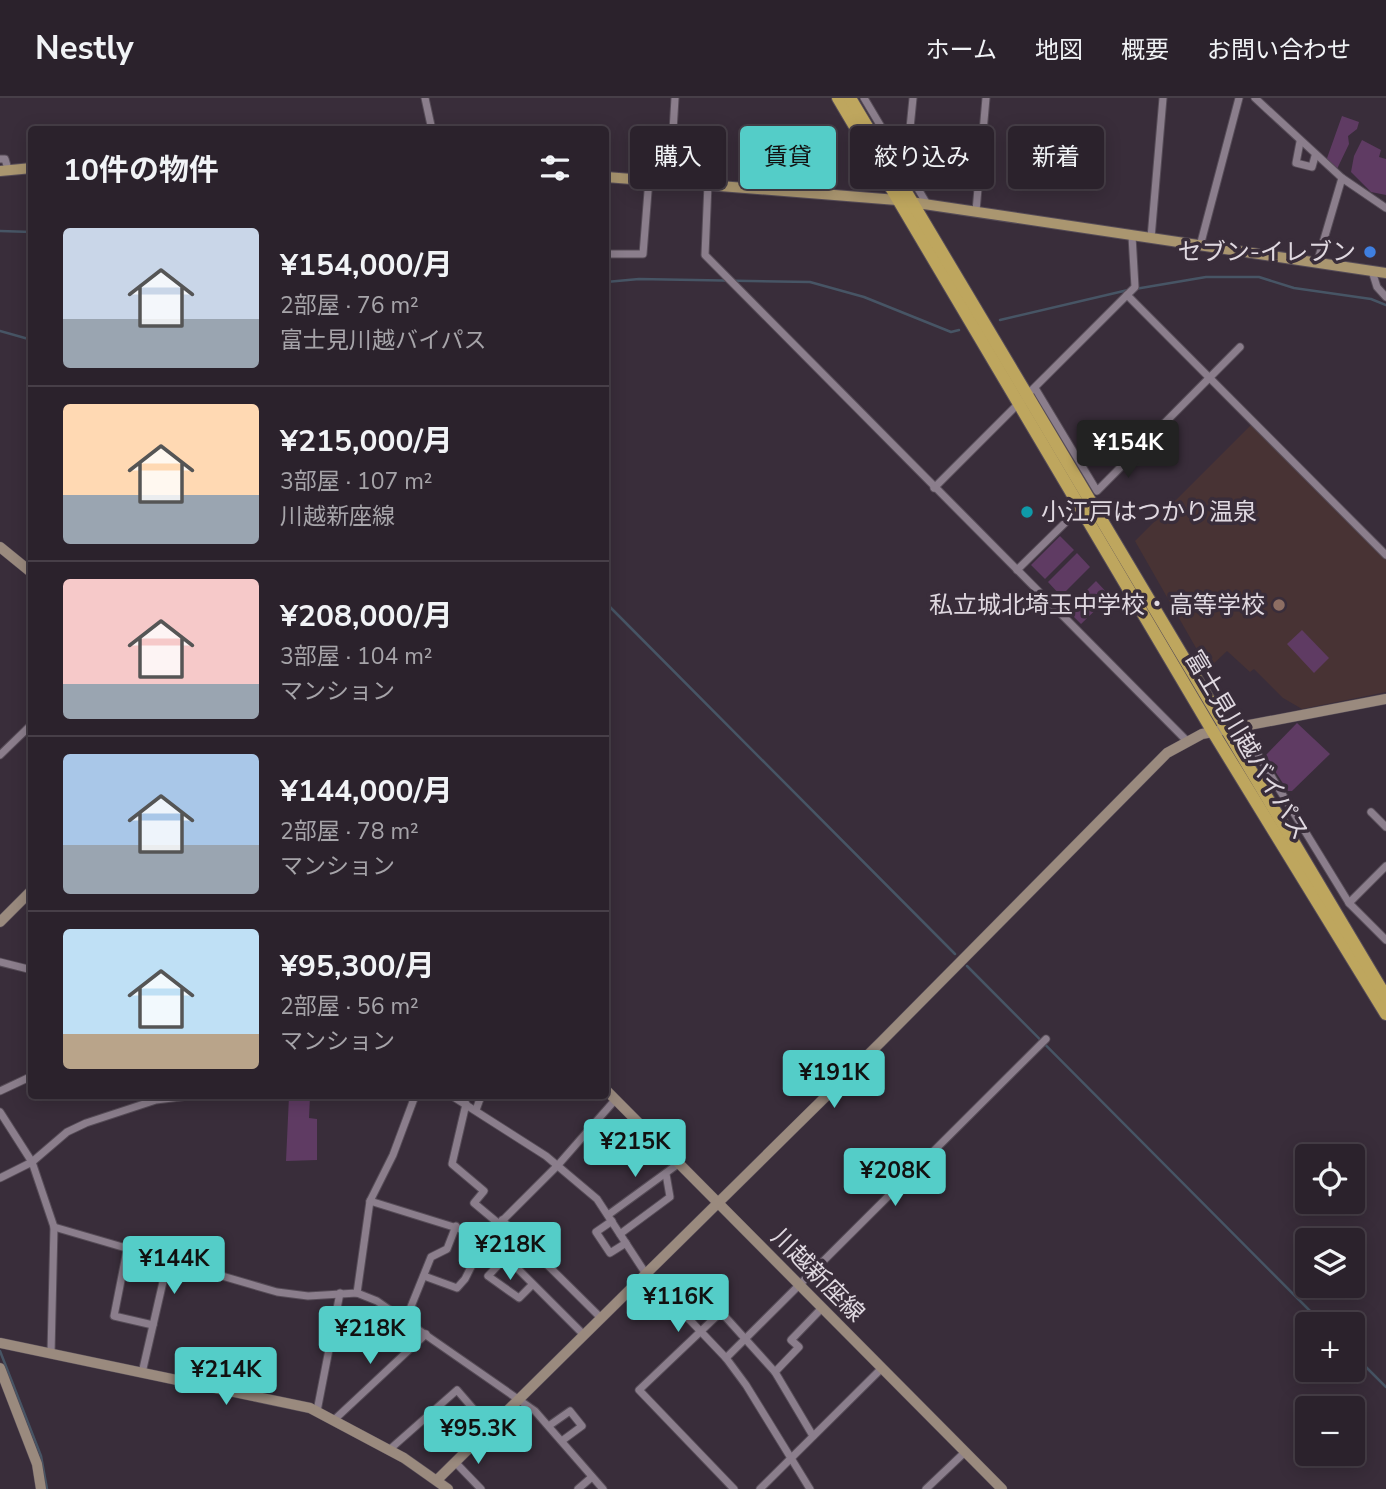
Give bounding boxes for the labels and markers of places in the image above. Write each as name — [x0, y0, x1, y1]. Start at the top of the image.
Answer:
place label: セブン-イレブン — [1178, 236, 1356, 268]
marker: セブン-イレブン — [1362, 244, 1378, 260]
pin: ¥154K — [1079, 420, 1177, 480]
place label: 小江戸はつかり温泉 — [1041, 496, 1257, 528]
marker: 小江戸はつかり温泉 — [1019, 504, 1035, 520]
place label: 私立城北埼玉中学校・高等学校 — [929, 589, 1265, 621]
marker: 私立城北埼玉中学校・高等学校 — [1271, 597, 1287, 613]
pin: ¥191K — [785, 1051, 883, 1110]
pin: ¥215K — [586, 1119, 684, 1179]
pin: ¥208K — [846, 1148, 944, 1208]
pin: ¥218K — [461, 1222, 559, 1282]
pin: ¥144K — [125, 1236, 223, 1296]
pin: ¥116K — [629, 1274, 727, 1334]
pin: ¥218K — [321, 1306, 419, 1366]
pin: ¥214K — [177, 1348, 275, 1407]
pin: ¥95.3K — [421, 1406, 535, 1466]

